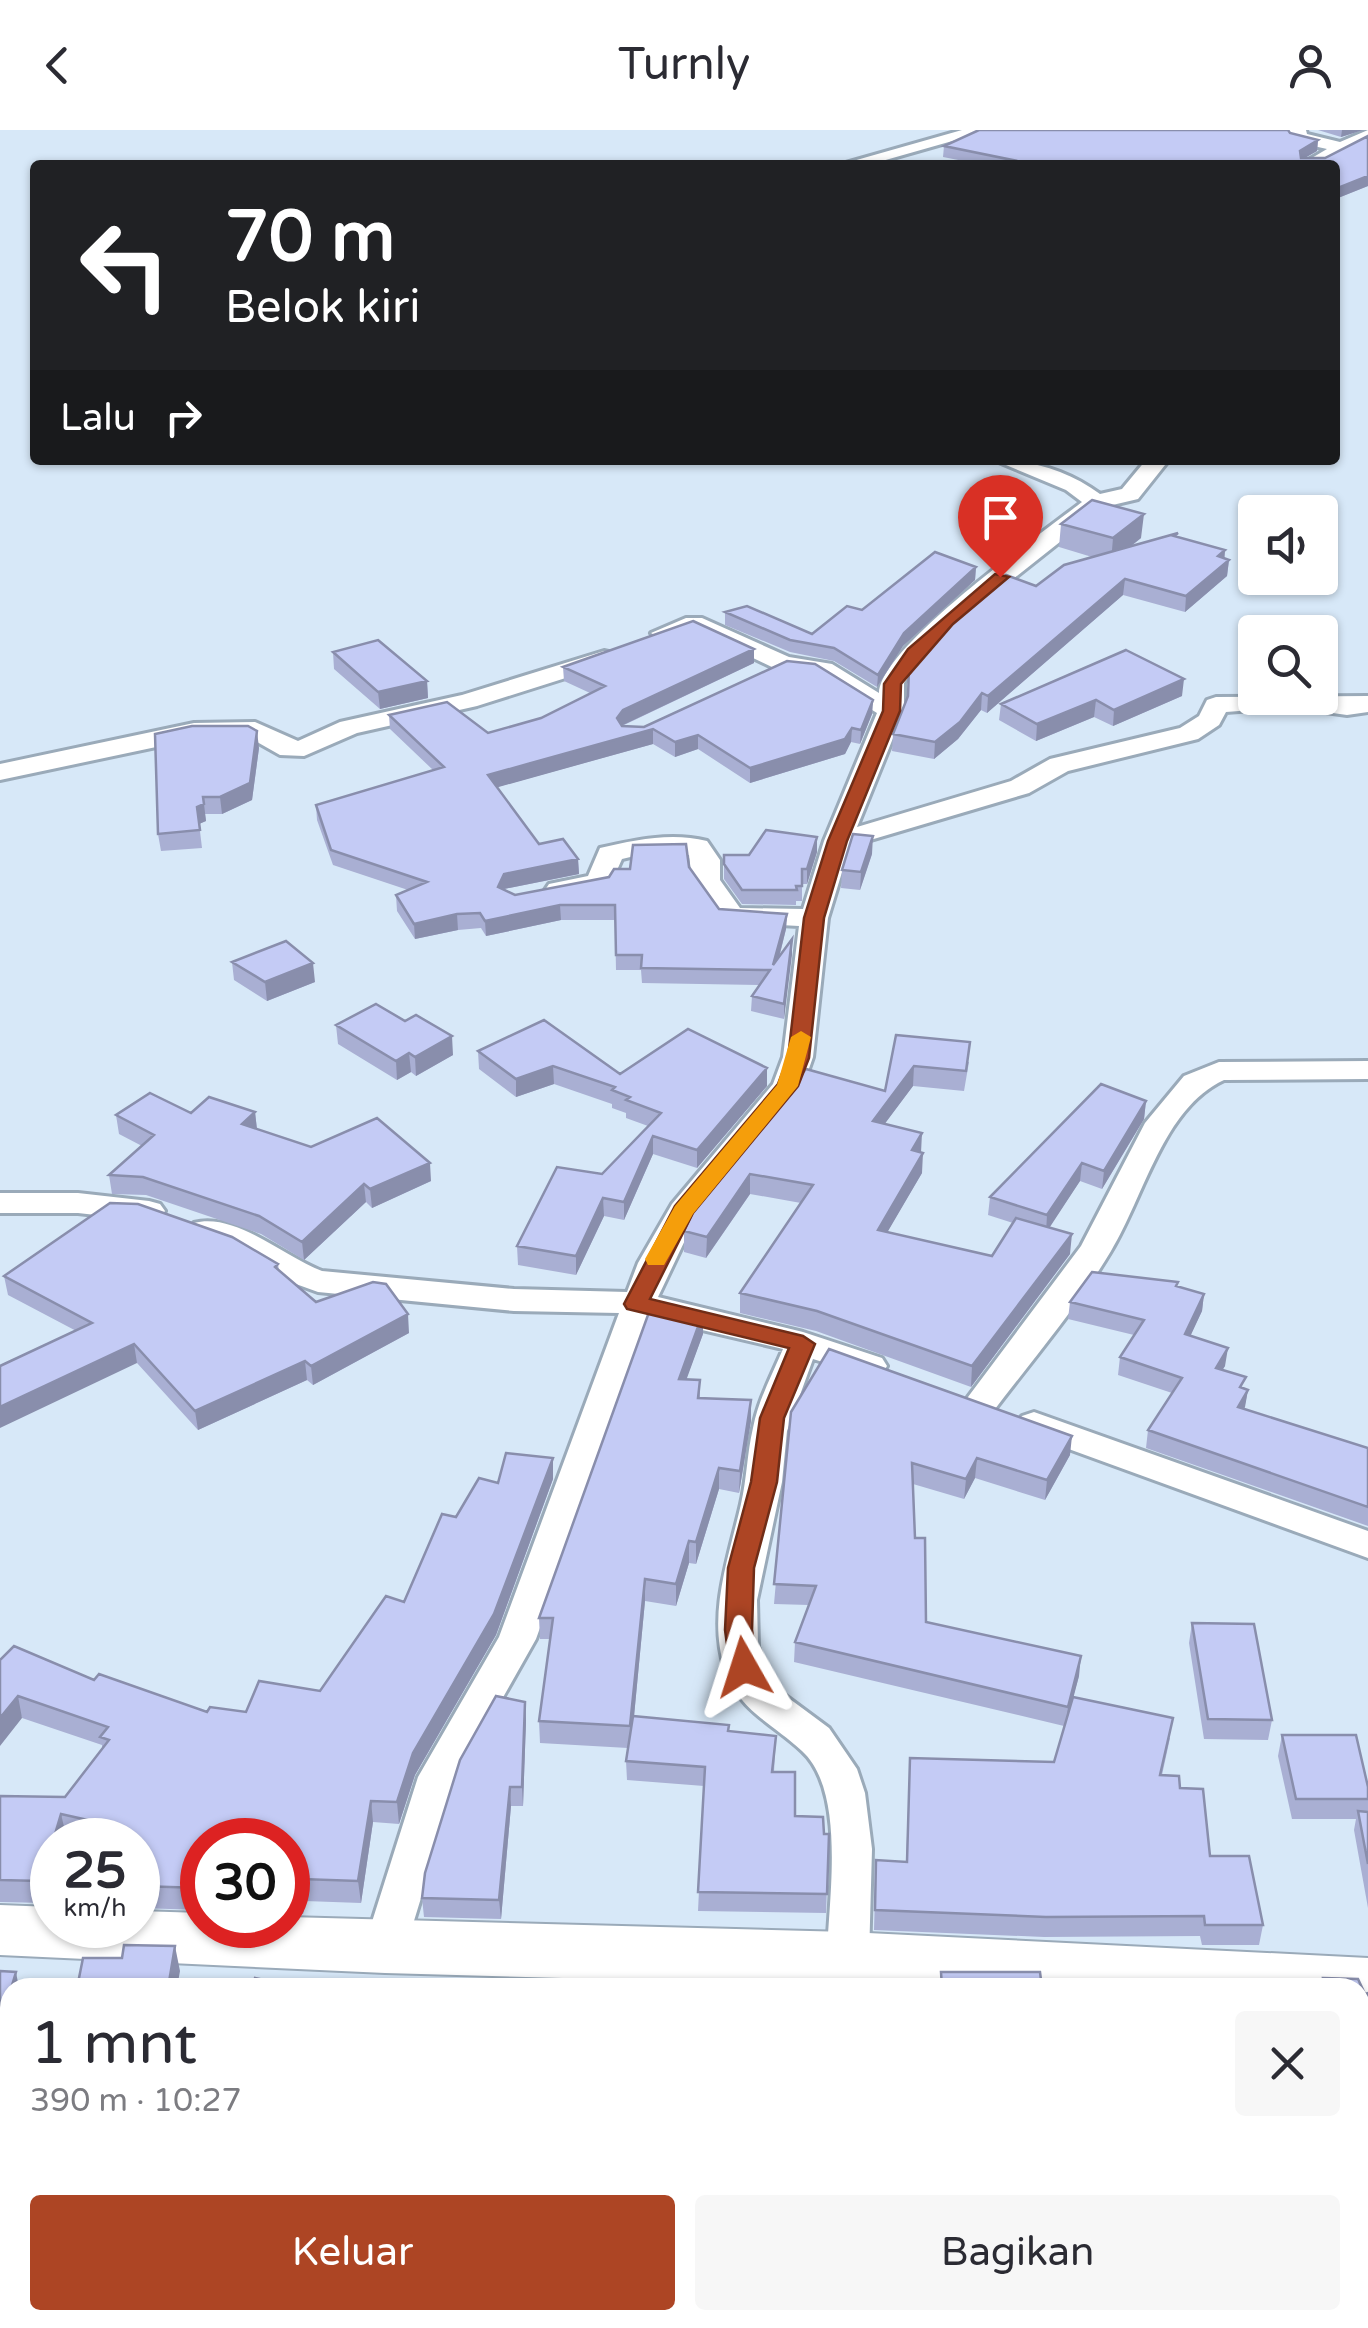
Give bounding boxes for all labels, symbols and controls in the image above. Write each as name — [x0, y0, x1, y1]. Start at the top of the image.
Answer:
icon: back — [30, 38, 85, 93]
text: Turnly — [618, 38, 750, 92]
icon: person — [1283, 38, 1338, 93]
text: 70 m — [225, 196, 395, 280]
icon: left — [60, 200, 190, 330]
text: Belok kiri — [225, 281, 420, 335]
icon: right — [156, 390, 211, 445]
text: Lalu — [60, 395, 136, 441]
pin — [958, 475, 1043, 578]
icon: arrive — [973, 490, 1028, 545]
map controls — [1238, 495, 1338, 715]
button: sound — [1238, 495, 1338, 595]
button: search — [1238, 615, 1338, 715]
position arrow — [692, 1615, 796, 1719]
speed limit sign: 30 — [180, 1818, 310, 1948]
text: 25 — [64, 1841, 126, 1901]
text: km/h — [64, 1893, 126, 1923]
text: 1 mnt — [30, 2008, 197, 2080]
button: close — [1235, 2011, 1340, 2116]
text: 390 m · 10:27 — [30, 2082, 242, 2120]
button: Keluar — [30, 2195, 675, 2310]
button: Bagikan — [695, 2195, 1340, 2310]

